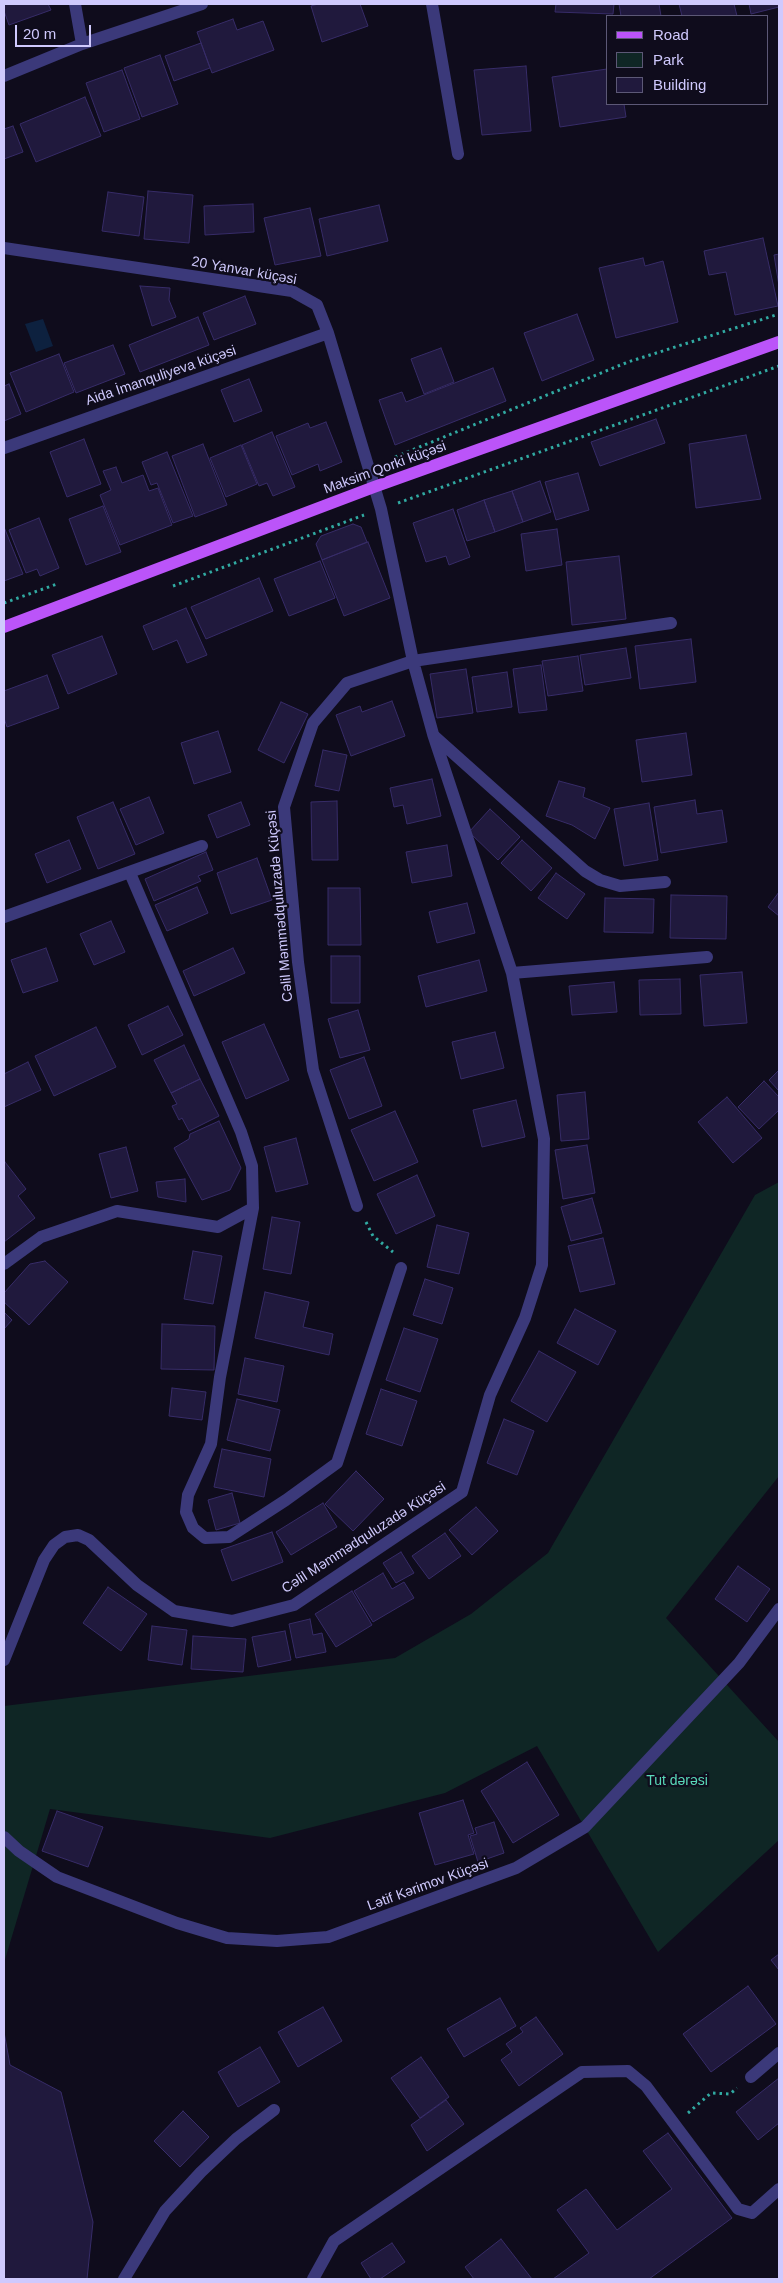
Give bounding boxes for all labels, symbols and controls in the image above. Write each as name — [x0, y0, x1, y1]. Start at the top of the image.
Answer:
scale bar — [18, 15, 94, 47]
legend — [606, 15, 768, 105]
text: 20 m — [23, 25, 56, 42]
text: Road — [653, 26, 689, 43]
text: Park — [653, 51, 684, 68]
text: Building — [653, 76, 706, 93]
street label: 20 Yanvar küçəsi — [190, 253, 298, 289]
street label: Aida İmanquliyeva küçəsi — [84, 342, 238, 410]
street label: Maksim Qorki küçəsi — [321, 438, 449, 498]
street label: Cəlil Məmmədquluzadə Küçəsi — [263, 810, 297, 1002]
street label: Cəlil Məmmədquluzadə Küçəsi — [279, 1479, 449, 1597]
park label: Tut dərəsi — [646, 1773, 708, 1789]
street label: Lətif Kərimov Küçəsi — [365, 1855, 491, 1915]

